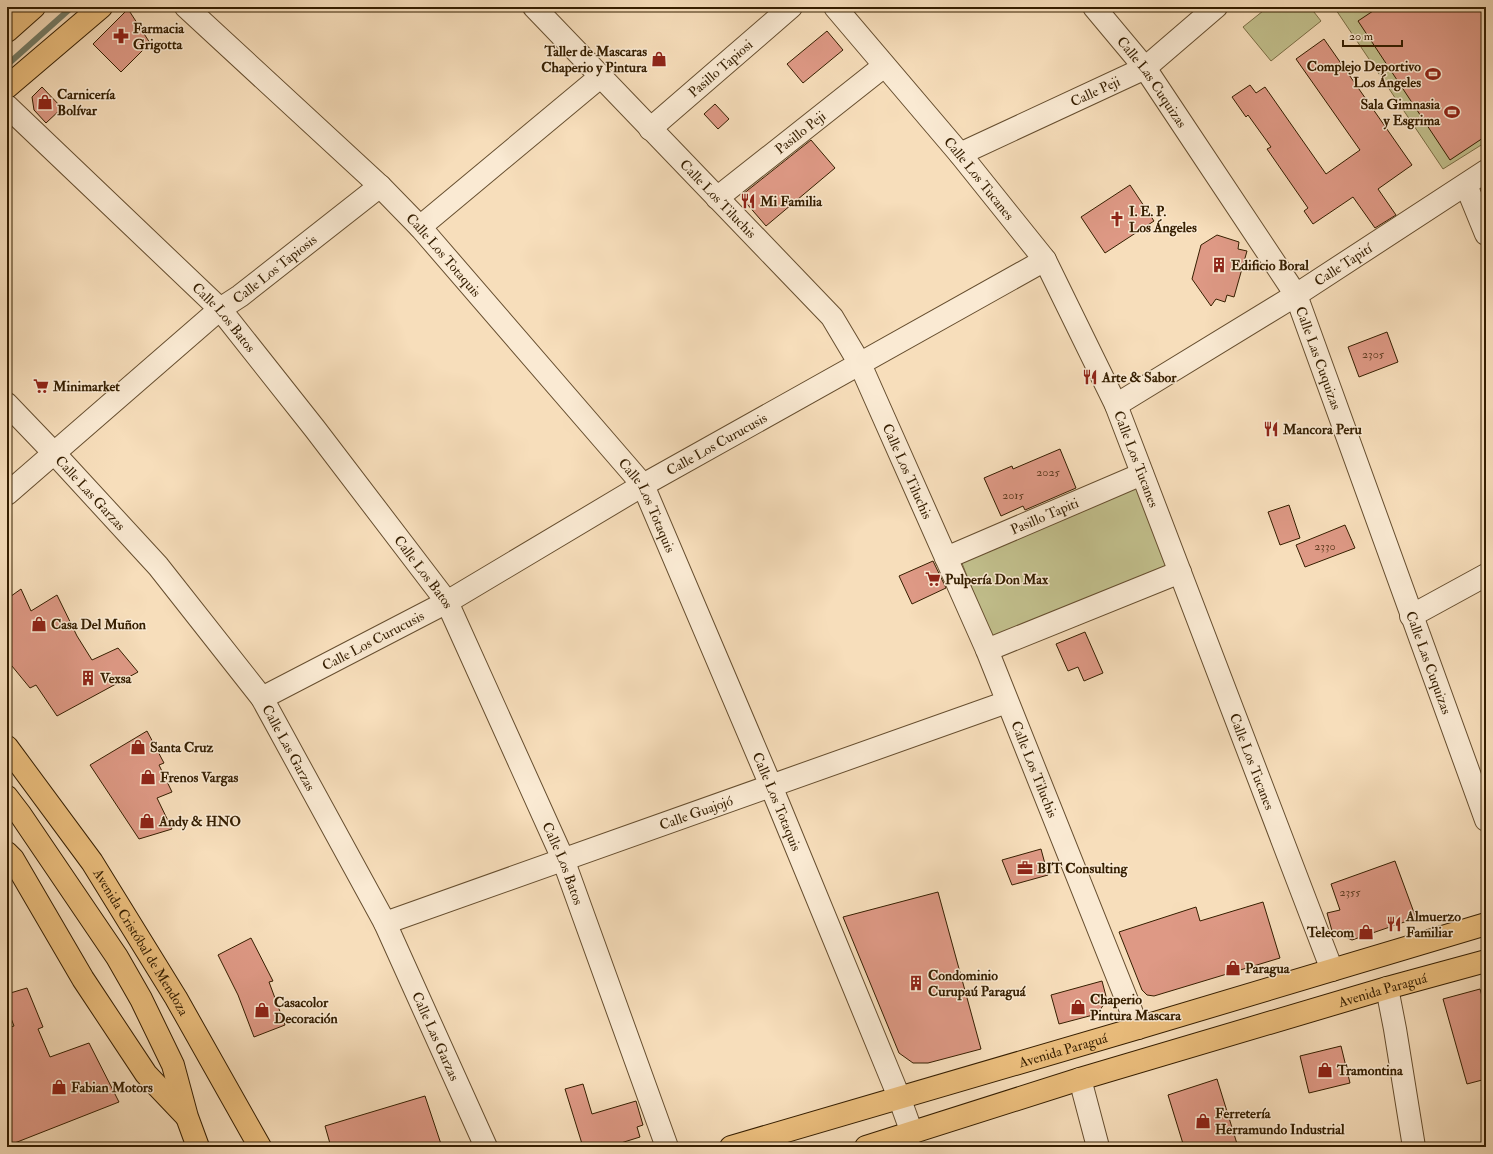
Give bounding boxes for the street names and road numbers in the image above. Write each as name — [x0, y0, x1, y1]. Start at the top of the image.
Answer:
street label: Calle Las Cuquizas — [1113, 33, 1190, 131]
street label: Pasillo Tapiosi — [685, 36, 757, 101]
street label: Calle Peji — [1068, 73, 1123, 110]
street label: Pasillo Peji — [772, 107, 829, 158]
street label: Calle Los Tucanes — [940, 134, 1018, 224]
street label: Calle Los Tiluchis — [676, 156, 760, 242]
street label: Calle Los Totaquis — [402, 210, 485, 301]
street label: Calle Los Tapiosis — [230, 231, 320, 307]
street label: Calle Tapití — [1311, 239, 1376, 290]
street label: Calle Los Batos — [188, 279, 259, 356]
street label: Calle Las Cuquizas — [1292, 304, 1345, 412]
street label: Calle Los Tucanes — [1110, 408, 1162, 510]
street label: Calle Los Curucusis — [663, 409, 770, 479]
street label: Calle Los Tiluchis — [878, 421, 936, 522]
street label: Calle Las Garzas — [52, 452, 129, 534]
street label: Calle Los Totaquis — [615, 455, 679, 555]
street label: Pasillo Tapiti — [1008, 494, 1081, 538]
street label: Calle Los Batos — [390, 532, 457, 611]
street label: Calle Los Curucusis — [319, 607, 427, 674]
street label: Calle Las Cuquizas — [1402, 609, 1455, 717]
street label: Calle Las Garzas — [258, 702, 319, 794]
street label: Calle Los Tucanes — [1226, 711, 1278, 813]
street label: Calle Los Tiluchis — [1007, 718, 1061, 821]
street label: Calle Los Totaquis — [749, 750, 805, 854]
street label: Calle Guajojó — [657, 792, 735, 834]
street label: Calle Los Batos — [538, 820, 587, 907]
street label: Avenida Cristóbal de Mendoza — [89, 865, 192, 1019]
street label: Avenida Paraguá — [1335, 969, 1429, 1011]
street label: Calle Las Garzas — [408, 989, 463, 1084]
street label: Avenida Paraguá — [1016, 1029, 1110, 1072]

